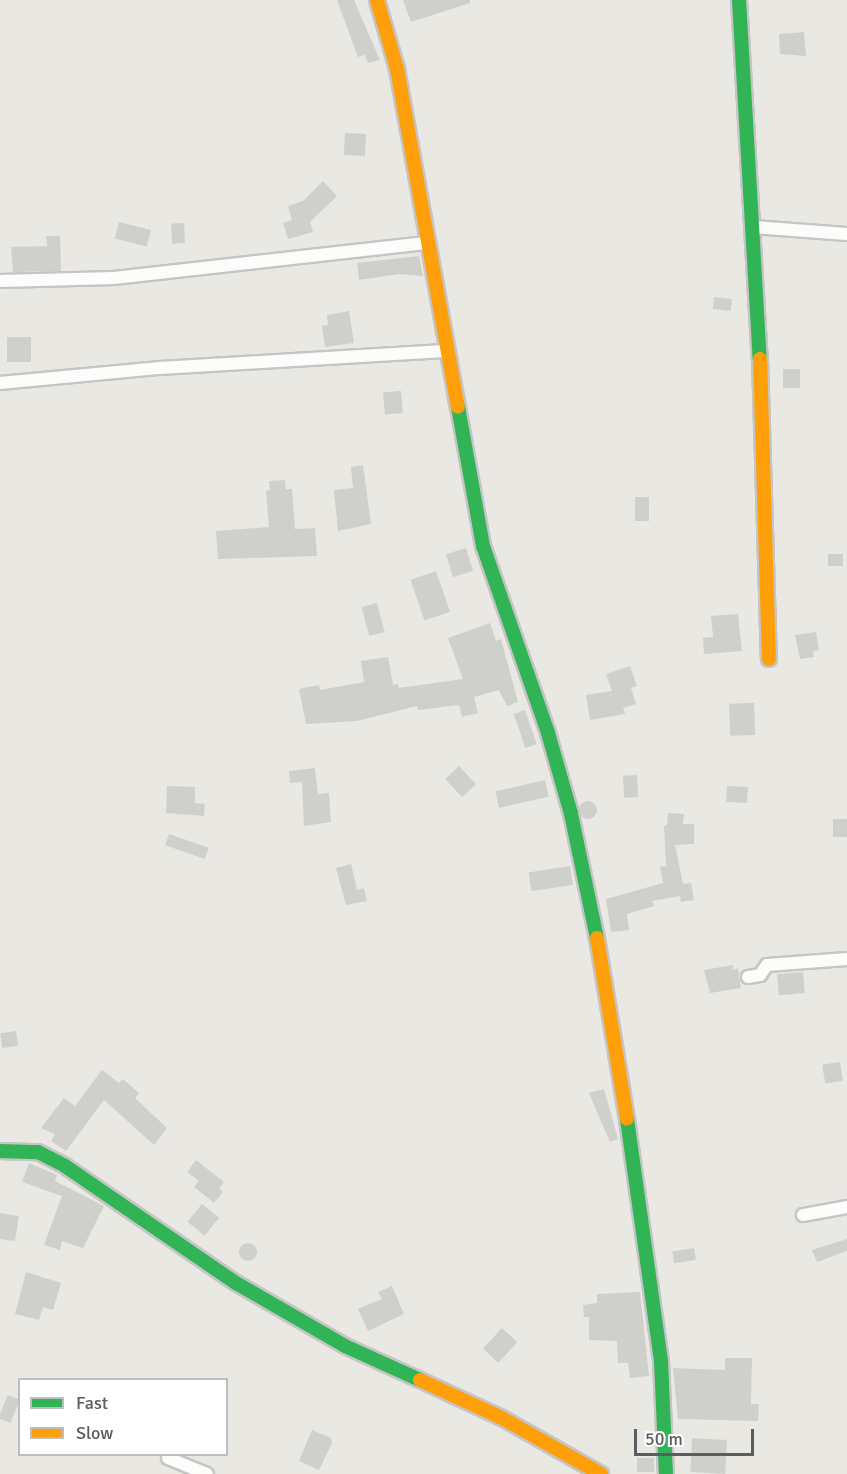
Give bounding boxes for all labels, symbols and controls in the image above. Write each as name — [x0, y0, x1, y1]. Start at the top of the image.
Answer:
legend — [18, 1378, 228, 1456]
text: Fast — [76, 1392, 108, 1414]
scale bar — [637, 1417, 757, 1455]
text: Slow — [76, 1422, 113, 1444]
text: 50 m — [645, 1428, 683, 1450]

